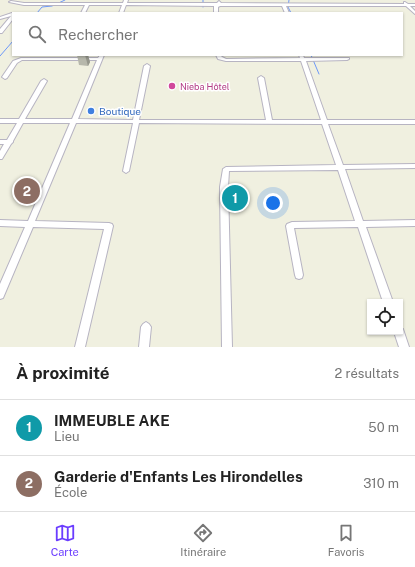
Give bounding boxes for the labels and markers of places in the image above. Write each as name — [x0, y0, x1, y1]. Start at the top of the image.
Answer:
marker: Nieba Hôtel — [167, 81, 177, 91]
place label: Nieba Hôtel — [180, 81, 230, 92]
place label: Boutique — [99, 105, 141, 117]
marker: Boutique — [86, 106, 96, 116]
pin: 2 — [14, 176, 40, 206]
pin: 1 — [222, 183, 248, 213]

